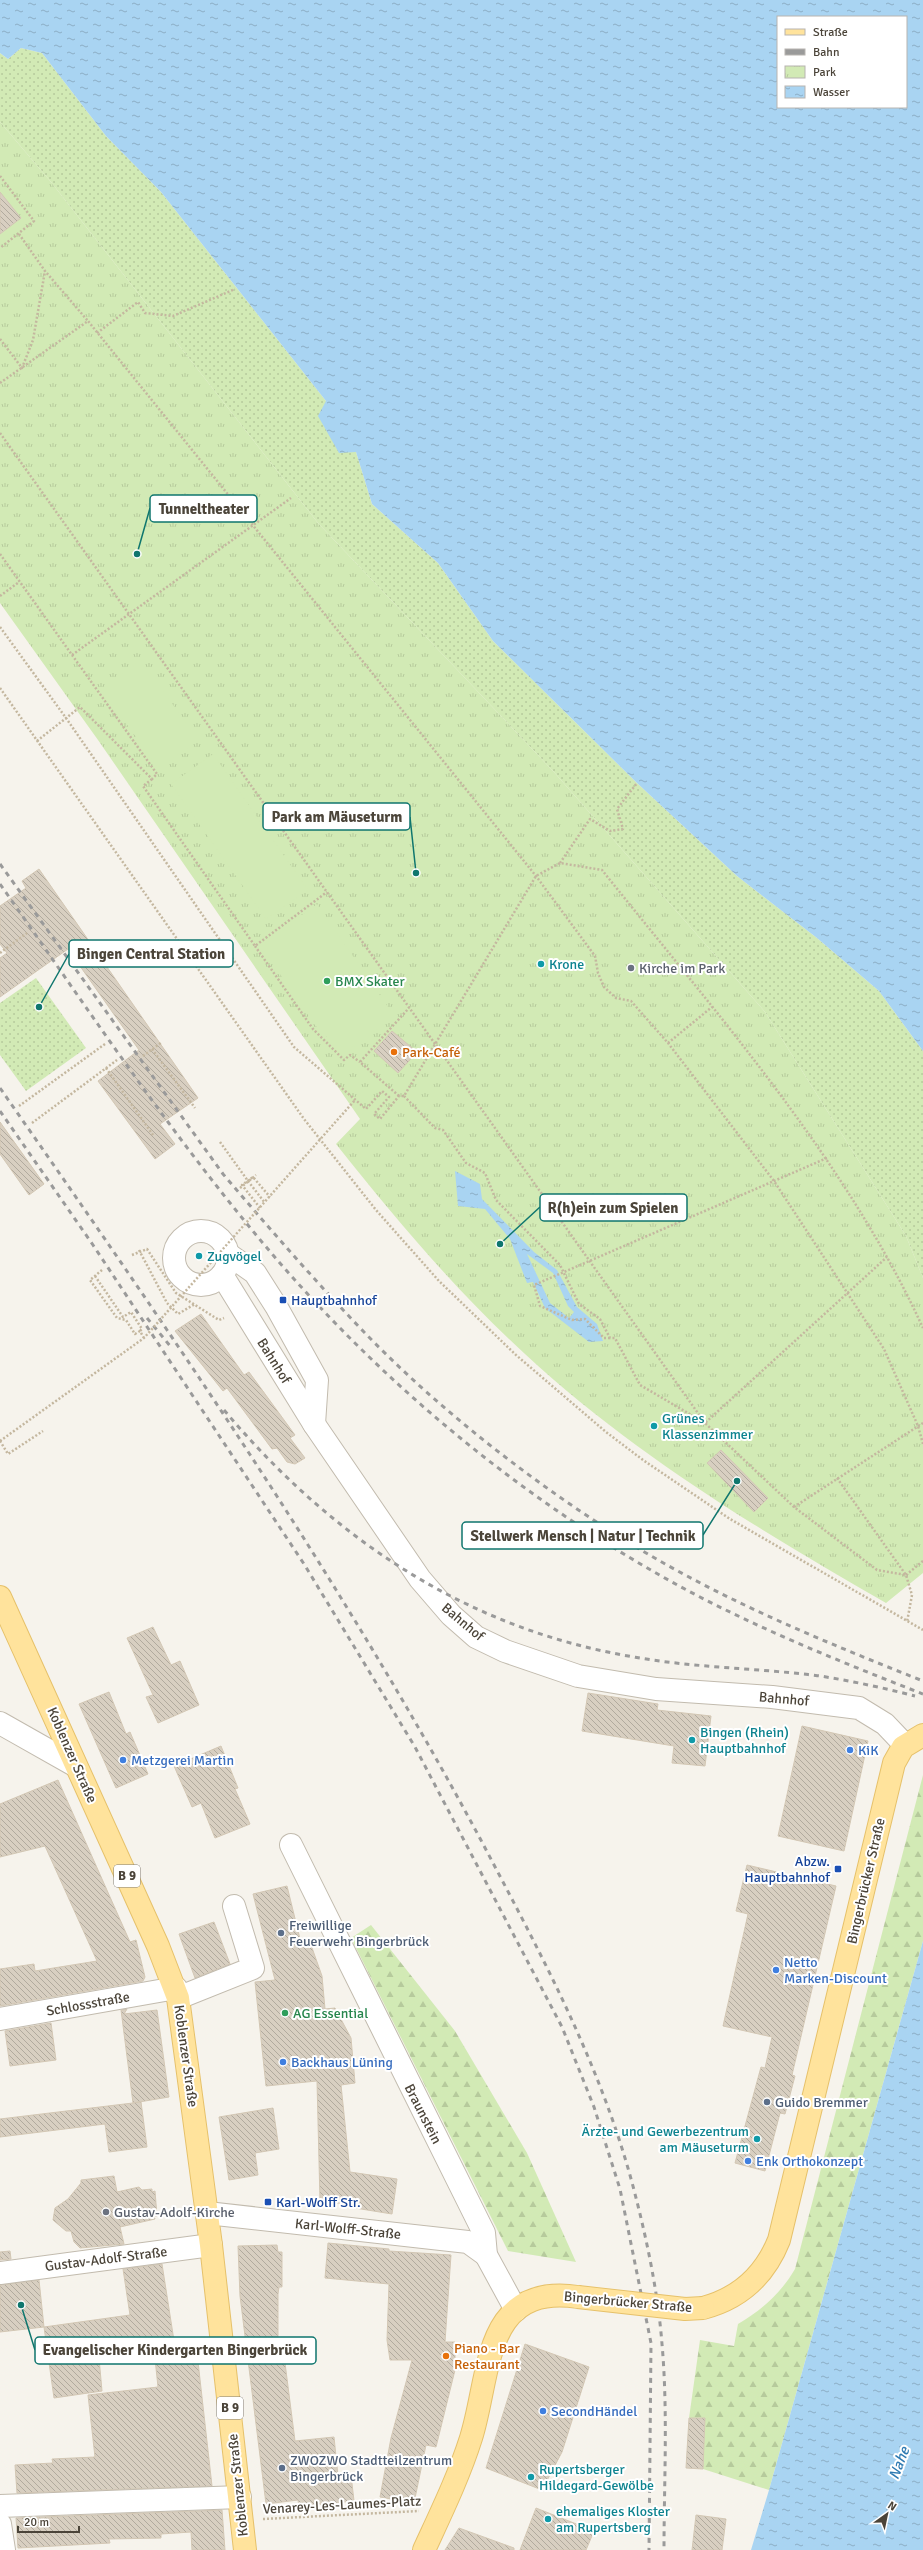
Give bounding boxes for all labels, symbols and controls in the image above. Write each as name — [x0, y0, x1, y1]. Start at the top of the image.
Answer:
legend — [777, 16, 907, 108]
text: Straße — [813, 25, 848, 40]
text: Bahn — [813, 45, 839, 60]
text: Park — [813, 65, 836, 80]
text: Wasser — [813, 85, 850, 100]
callout: Tunneltheater — [150, 495, 257, 522]
text: Tunneltheater — [159, 500, 249, 518]
callout: Park am Mäuseturm — [263, 803, 410, 830]
text: Park am Mäuseturm — [272, 808, 402, 826]
callout: Bingen Central Station — [69, 940, 233, 967]
text: Bingen Central Station — [77, 945, 225, 963]
place label: Krone — [549, 956, 584, 973]
marker: Krone — [536, 959, 546, 969]
place label: Kirche im Park — [639, 960, 725, 977]
marker: Kirche im Park — [626, 963, 636, 973]
place label: BMX Skater — [335, 973, 406, 990]
marker: BMX Skater — [322, 976, 332, 986]
place label: Park-Café — [402, 1044, 461, 1061]
marker: Park-Café — [389, 1047, 399, 1057]
callout: R(h)ein zum Spielen — [540, 1194, 687, 1221]
text: R(h)ein zum Spielen — [548, 1199, 679, 1217]
place label: Zugvögel — [207, 1248, 262, 1265]
marker: Zugvögel — [194, 1251, 204, 1261]
place label: Hauptbahnhof — [291, 1292, 378, 1309]
marker: Hauptbahnhof — [278, 1295, 288, 1305]
street label: Bahnhof — [253, 1335, 295, 1388]
place label: Grünes Klassenzimmer — [662, 1410, 754, 1443]
marker: Grünes Klassenzimmer — [649, 1421, 659, 1431]
callout: Stellwerk Mensch | Natur | Technik — [462, 1522, 703, 1549]
text: Stellwerk Mensch | Natur | Technik — [471, 1527, 696, 1545]
street label: Bahnhof — [438, 1599, 489, 1646]
street label: Bahnhof — [758, 1688, 811, 1710]
street label: Koblenzer Straße — [43, 1704, 101, 1806]
place label: Bingen (Rhein) Hauptbahnhof — [700, 1724, 789, 1757]
marker: Bingen (Rhein) Hauptbahnhof — [687, 1735, 697, 1745]
place label: KiK — [858, 1742, 879, 1759]
marker: KiK — [845, 1745, 855, 1755]
place label: Metzgerei Martin — [131, 1752, 234, 1769]
marker: Metzgerei Martin — [118, 1755, 128, 1765]
street label: Bingerbrücker Straße — [843, 1816, 889, 1946]
place label: Abzw. Hauptbahnhof — [744, 1853, 831, 1886]
marker: Abzw. Hauptbahnhof — [833, 1864, 843, 1874]
road number: B 9 — [114, 1865, 140, 1887]
place label: Freiwillige Feuerwehr Bingerbrück — [289, 1917, 429, 1950]
marker: Freiwillige Feuerwehr Bingerbrück — [276, 1928, 286, 1938]
place label: Netto Marken-Discount — [784, 1954, 887, 1987]
marker: Netto Marken-Discount — [771, 1965, 781, 1975]
street label: Schlossstraße — [45, 1988, 131, 2020]
street label: Koblenzer Straße — [170, 2004, 202, 2108]
place label: AG Essential — [293, 2005, 368, 2022]
marker: AG Essential — [280, 2008, 290, 2018]
place label: Backhaus Lüning — [291, 2054, 393, 2071]
marker: Backhaus Lüning — [278, 2057, 288, 2067]
street label: Braunstein — [401, 2081, 445, 2147]
place label: Guido Bremmer — [775, 2094, 869, 2111]
marker: Guido Bremmer — [762, 2097, 772, 2107]
place label: Ärzte- und Gewerbezentrum am Mäuseturm — [581, 2123, 749, 2156]
marker: Ärzte- und Gewerbezentrum am Mäuseturm — [752, 2134, 762, 2144]
place label: Enk Orthokonzept — [756, 2153, 863, 2170]
marker: Enk Orthokonzept — [743, 2156, 753, 2166]
place label: Karl-Wolff Str. — [276, 2194, 361, 2211]
marker: Karl-Wolff Str. — [263, 2197, 273, 2207]
place label: Gustav-Adolf-Kirche — [114, 2204, 235, 2221]
marker: Gustav-Adolf-Kirche — [101, 2207, 111, 2217]
street label: Karl-Wolff-Straße — [294, 2215, 402, 2243]
street label: Gustav-Adolf-Straße — [44, 2243, 168, 2275]
street label: Bingerbrücker Straße — [563, 2288, 693, 2316]
callout: Evangelischer Kindergarten Bingerbrück — [35, 2337, 316, 2364]
place label: Piano - Bar Restaurant — [454, 2340, 520, 2373]
text: Evangelischer Kindergarten Bingerbrück — [43, 2341, 308, 2359]
marker: Piano - Bar Restaurant — [441, 2351, 451, 2361]
road number: B 9 — [217, 2397, 243, 2419]
place label: SecondHändel — [551, 2403, 637, 2420]
marker: SecondHändel — [538, 2406, 548, 2416]
street label: Koblenzer Straße — [224, 2433, 252, 2537]
water label: Nahe — [885, 2443, 914, 2482]
place label: ZWOZWO Stadtteilzentrum Bingerbrück — [290, 2452, 452, 2485]
place label: Rupertsberger Hildegard-Gewölbe — [539, 2461, 654, 2494]
marker: ZWOZWO Stadtteilzentrum Bingerbrück — [277, 2463, 287, 2473]
marker: Rupertsberger Hildegard-Gewölbe — [526, 2472, 536, 2482]
street label: Venarey-Les-Laumes-Platz — [262, 2492, 422, 2518]
north arrow — [867, 2494, 907, 2534]
text: N — [885, 2498, 899, 2514]
place label: ehemaliges Kloster am Rupertsberg — [556, 2503, 671, 2536]
scale bar — [18, 2508, 79, 2534]
marker: ehemaliges Kloster am Rupertsberg — [543, 2514, 553, 2524]
text: 20 m — [24, 2515, 49, 2530]

